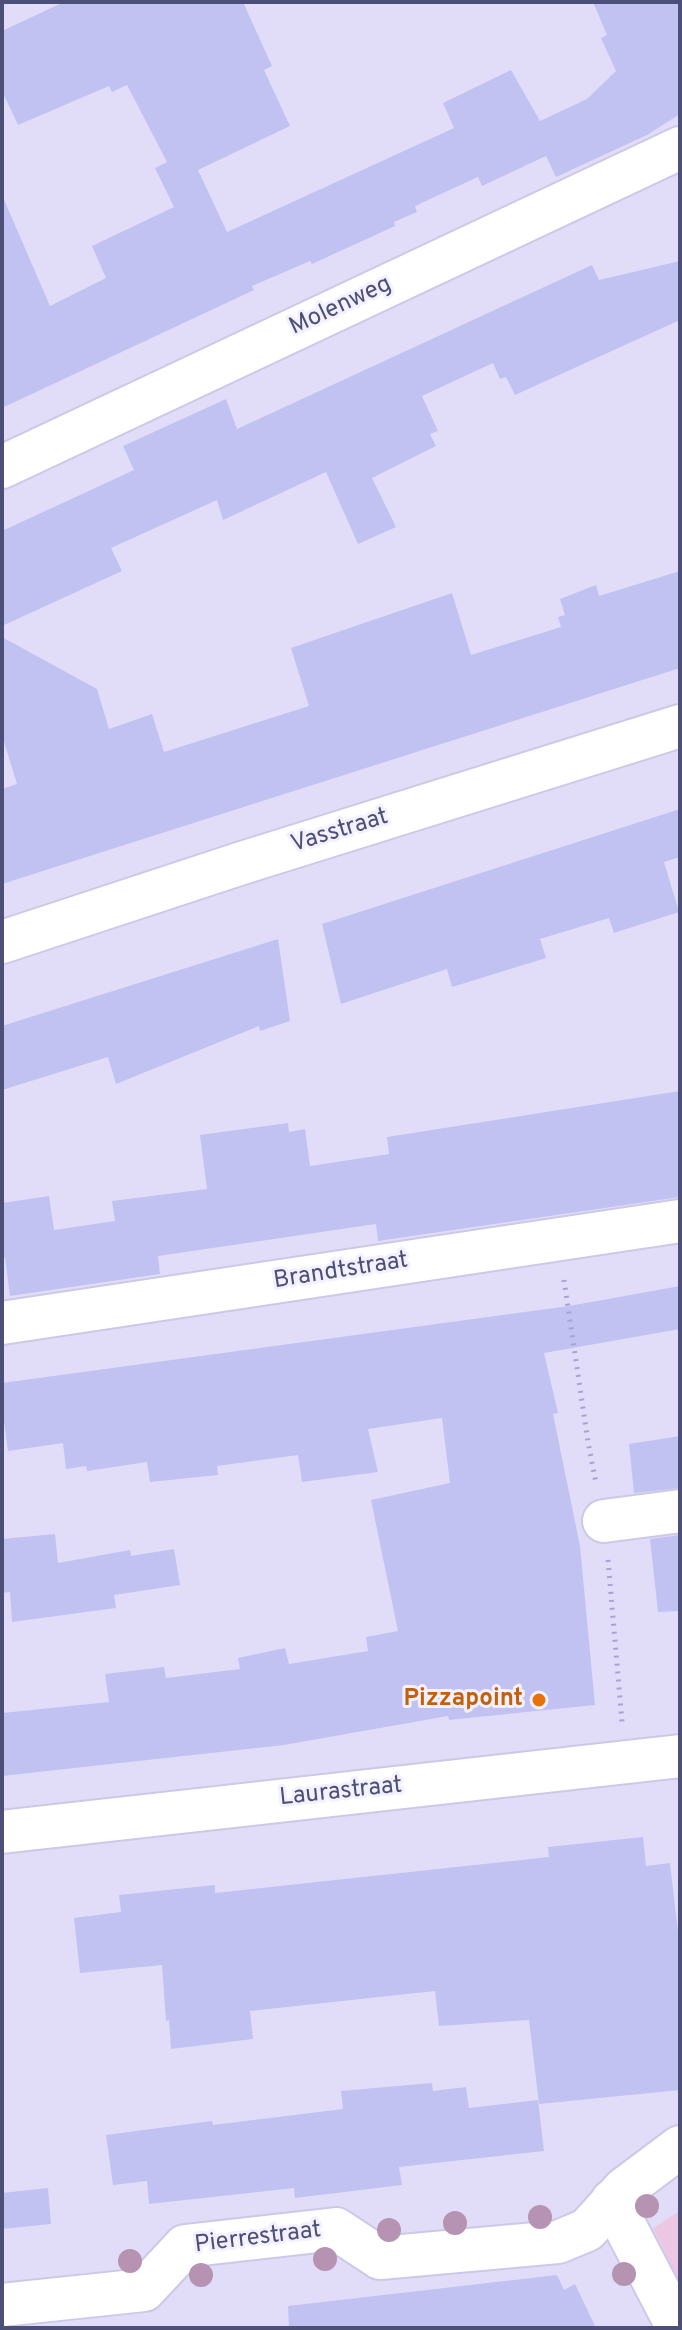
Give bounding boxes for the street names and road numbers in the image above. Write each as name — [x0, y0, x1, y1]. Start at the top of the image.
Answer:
street label: Molenweg — [285, 271, 397, 343]
street label: Vasstraat — [288, 804, 392, 860]
street label: Brandtstraat — [272, 1247, 410, 1297]
street label: Laurastraat — [278, 1772, 404, 1814]
street label: Pierrestraat — [193, 2217, 323, 2261]

